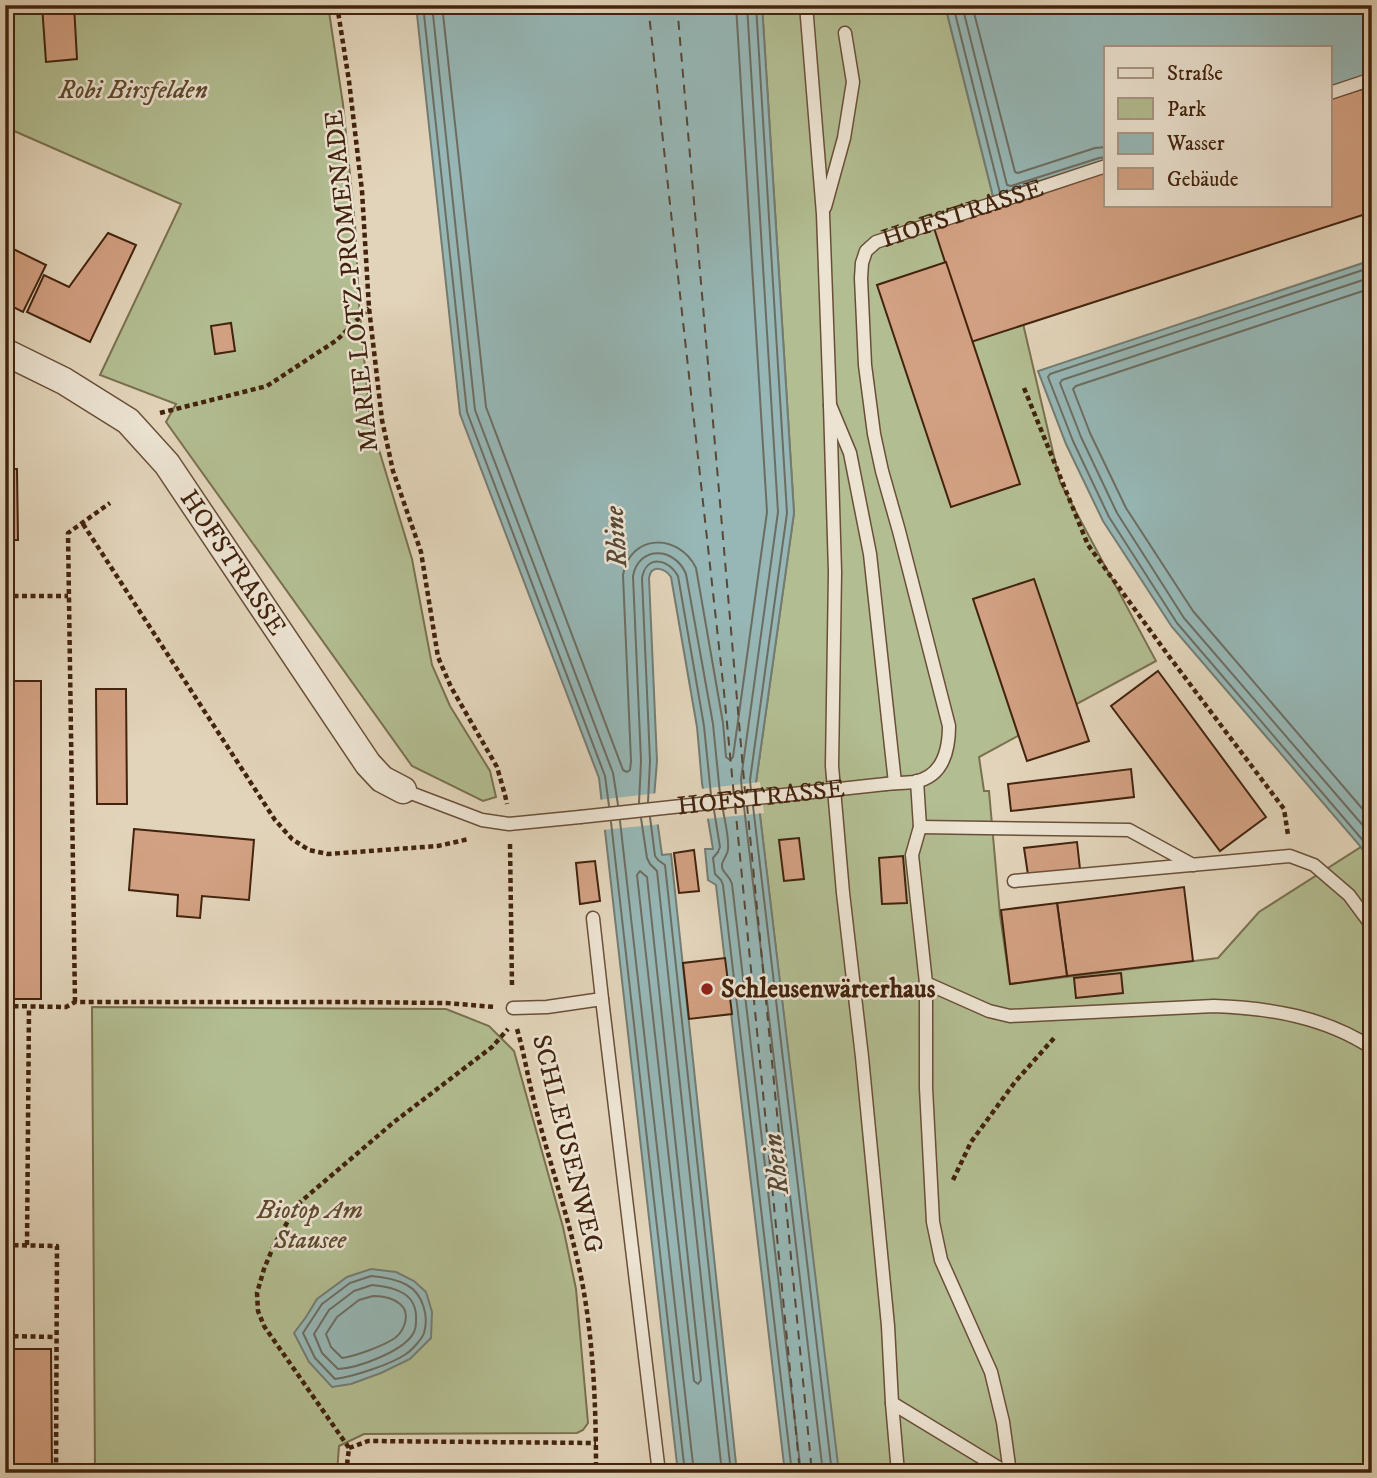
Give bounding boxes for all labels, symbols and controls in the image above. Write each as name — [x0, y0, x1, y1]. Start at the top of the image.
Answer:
legend — [1104, 46, 1332, 206]
text: Straße — [1167, 61, 1223, 87]
park label: Robi Birsfelden — [57, 74, 208, 107]
text: Park — [1167, 97, 1207, 123]
street label: MARIE LOTZ-PROMENADE — [318, 108, 386, 454]
text: Wasser — [1166, 131, 1225, 157]
text: Gebäude — [1167, 167, 1239, 193]
street label: HOFSTRASSE — [877, 171, 1048, 256]
street label: HOFSTRASSE — [172, 483, 294, 642]
water label: Rhine — [596, 504, 636, 570]
street label: HOFSTRASSE — [675, 772, 847, 823]
place label: Schleusenwärterhaus — [721, 973, 936, 1006]
marker: Schleusenwärterhaus — [699, 981, 715, 997]
street label: SCHLEUSENWEG — [524, 1032, 610, 1256]
water label: Rhein — [755, 1131, 797, 1198]
park label: Biotop Am Stausee — [256, 1194, 363, 1257]

